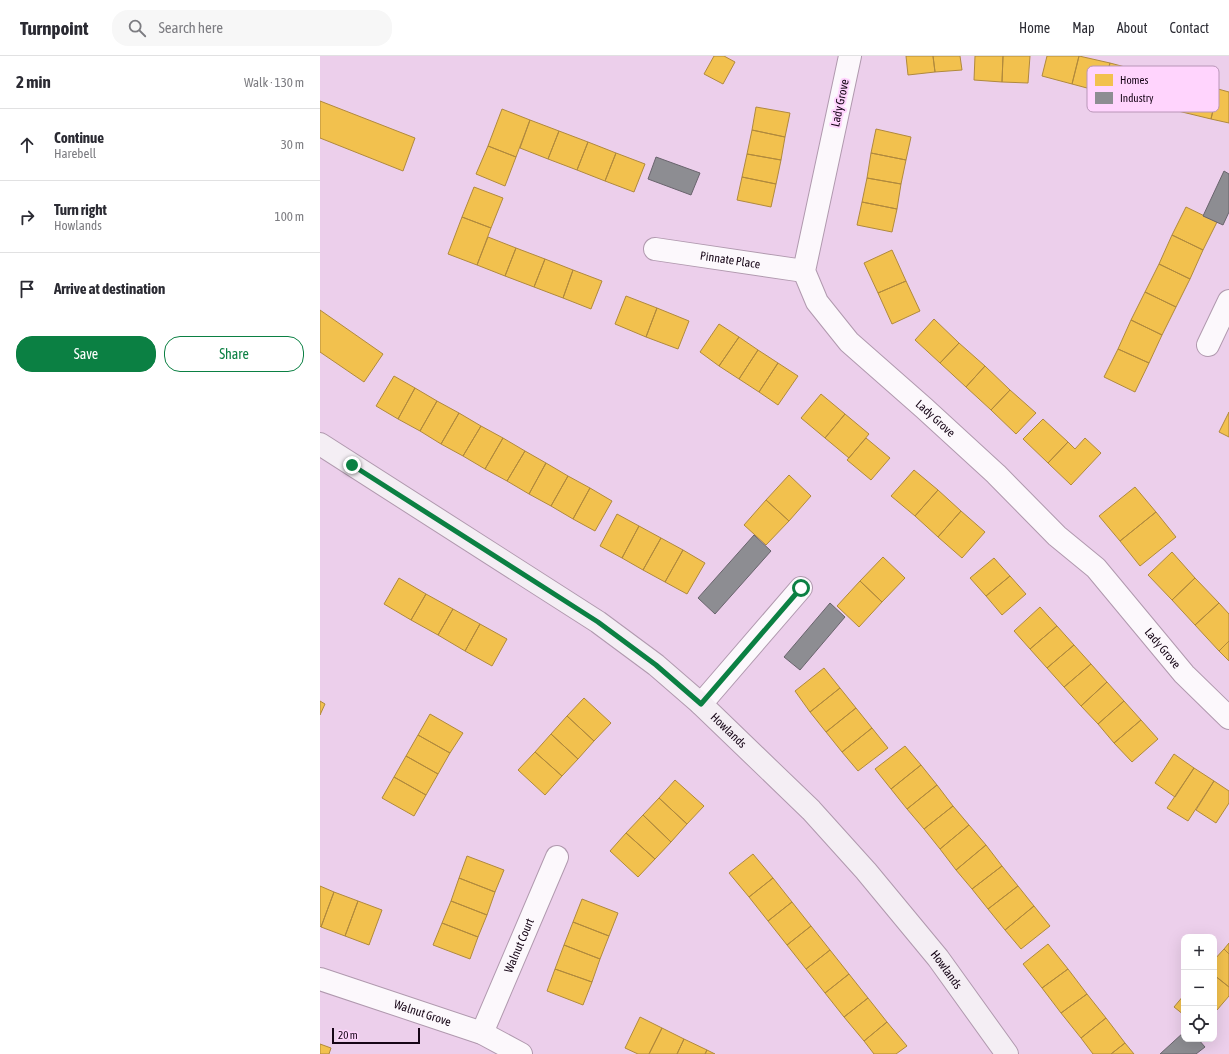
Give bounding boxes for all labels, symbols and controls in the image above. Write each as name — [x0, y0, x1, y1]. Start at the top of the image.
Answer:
search box — [112, 10, 392, 46]
text: Turnpoint — [20, 17, 88, 39]
icon: search — [126, 17, 148, 39]
text: Search here — [158, 19, 223, 36]
text: Home — [1019, 20, 1050, 36]
text: Map — [1072, 20, 1095, 36]
text: About — [1117, 20, 1148, 36]
text: Contact — [1170, 20, 1209, 36]
legend — [1087, 66, 1219, 112]
text: 2 min — [16, 72, 51, 92]
text: Homes — [1120, 74, 1148, 86]
text: Walk · 130 m — [244, 75, 304, 90]
street label: Lady Grove — [828, 78, 852, 128]
text: Industry — [1120, 92, 1154, 104]
text: Continue — [54, 129, 104, 146]
icon: ahead — [16, 134, 38, 156]
text: 30 m — [281, 137, 304, 152]
text: Harebell — [54, 146, 96, 161]
text: Turn right — [54, 201, 107, 218]
icon: right — [16, 206, 38, 228]
text: 100 m — [275, 209, 304, 224]
text: Howlands — [54, 218, 102, 233]
street label: Pinnate Place — [699, 249, 761, 271]
icon: arrive — [16, 278, 38, 300]
text: Arrive at destination — [54, 280, 165, 297]
button: Save — [16, 336, 156, 372]
button: Share — [164, 336, 304, 372]
street label: Lady Grove — [913, 397, 958, 440]
route end — [343, 456, 361, 474]
route start — [792, 579, 810, 597]
street label: Lady Grove — [1142, 625, 1183, 671]
street label: Howlands — [708, 710, 749, 751]
street label: Walnut Court — [502, 916, 537, 975]
map controls — [1181, 934, 1217, 1042]
button: + — [1181, 934, 1217, 970]
street label: Howlands — [928, 948, 965, 992]
button: − — [1181, 970, 1217, 1006]
street label: Walnut Grove — [392, 997, 453, 1029]
button: locate — [1181, 1006, 1217, 1042]
scale bar — [332, 1026, 420, 1045]
text: 20 m — [338, 1029, 358, 1041]

